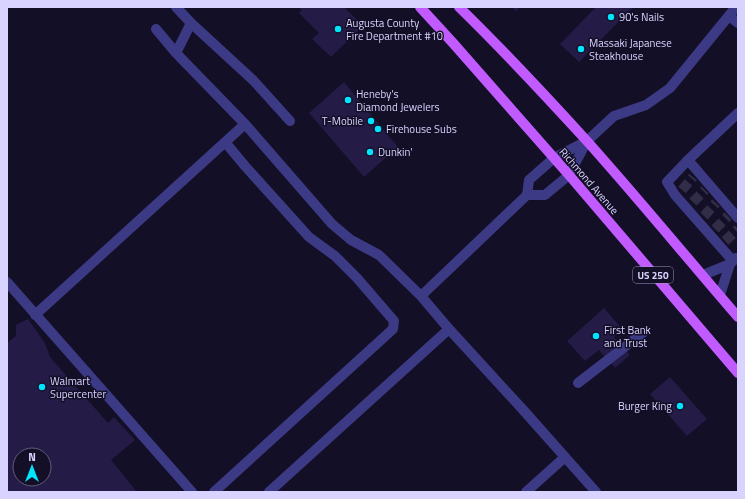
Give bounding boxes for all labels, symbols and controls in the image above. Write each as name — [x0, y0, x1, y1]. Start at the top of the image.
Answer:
place label: 90's Nails — [619, 9, 664, 25]
marker: 90's Nails — [606, 12, 616, 22]
place label: Augusta County Fire Department #10 — [346, 15, 443, 44]
marker: Augusta County Fire Department #10 — [333, 24, 343, 34]
place label: Massaki Japanese Steakhouse — [589, 35, 672, 64]
marker: Massaki Japanese Steakhouse — [576, 44, 586, 54]
place label: Heneby's Diamond Jewelers — [356, 86, 440, 115]
marker: Heneby's Diamond Jewelers — [343, 95, 353, 105]
place label: T-Mobile — [322, 113, 363, 129]
marker: T-Mobile — [366, 116, 376, 126]
place label: Firehouse Subs — [386, 121, 457, 137]
marker: Firehouse Subs — [373, 124, 383, 134]
place label: Dunkin' — [378, 144, 413, 160]
street label: Richmond Avenue — [556, 144, 623, 218]
marker: Dunkin' — [365, 147, 375, 157]
road number: US 250 — [633, 267, 673, 283]
place label: First Bank and Trust — [604, 322, 652, 351]
marker: First Bank and Trust — [591, 331, 601, 341]
place label: Walmart Supercenter — [50, 373, 106, 402]
marker: Walmart Supercenter — [37, 382, 47, 392]
place label: Burger King — [618, 398, 672, 414]
marker: Burger King — [675, 401, 685, 411]
north arrow — [12, 447, 52, 487]
text: N — [28, 449, 36, 465]

